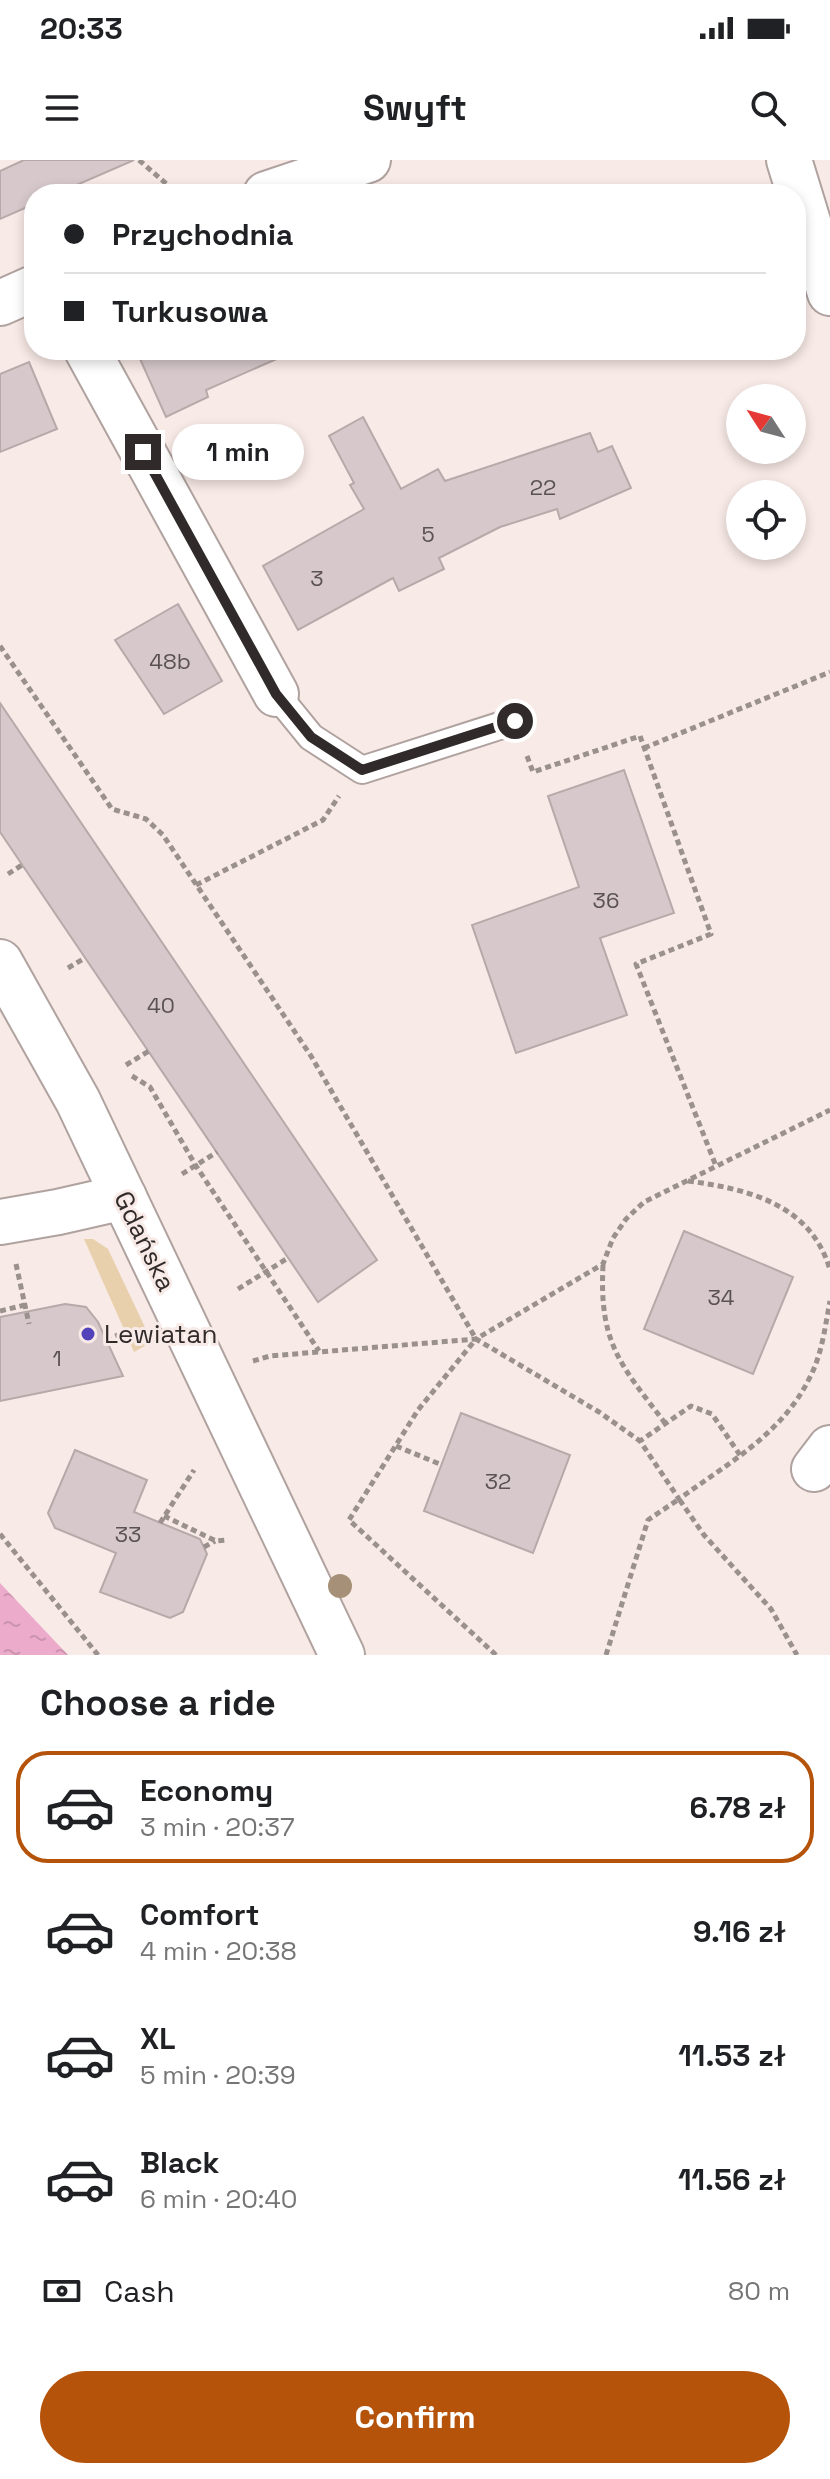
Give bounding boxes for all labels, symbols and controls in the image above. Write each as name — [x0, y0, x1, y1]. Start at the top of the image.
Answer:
text: 20:33 — [40, 9, 123, 48]
text: Swyft — [363, 85, 467, 131]
icon: menu — [40, 86, 84, 130]
icon: search — [746, 86, 790, 130]
text: Przychodnia — [112, 215, 293, 254]
text: Turkusowa — [112, 292, 268, 331]
north arrow — [726, 384, 806, 464]
map controls — [726, 384, 806, 560]
callout: 1 min — [171, 424, 303, 480]
route end — [125, 434, 161, 470]
text: 1 min — [206, 435, 270, 469]
house number: 22 — [530, 473, 556, 501]
button: locate — [726, 480, 806, 560]
house number: 5 — [421, 520, 435, 548]
house number: 3 — [310, 564, 324, 592]
house number: 48b — [149, 647, 191, 675]
route start — [497, 703, 533, 739]
house number: 36 — [593, 886, 619, 914]
house number: 40 — [147, 991, 175, 1019]
street label: Gdańska — [106, 1185, 184, 1297]
house number: 34 — [707, 1283, 735, 1311]
place label: Lewiatan — [104, 1317, 217, 1351]
marker: Lewiatan — [79, 1325, 97, 1343]
house number: 1 — [52, 1344, 62, 1372]
house number: 32 — [485, 1467, 511, 1495]
house number: 33 — [115, 1520, 141, 1548]
text: Choose a ride — [40, 1680, 276, 1726]
icon: car — [44, 1771, 116, 1843]
text: Economy — [140, 1771, 273, 1810]
text: 6.78 zł — [690, 1788, 786, 1827]
text: 3 min · 20:37 — [140, 1810, 295, 1844]
icon: car — [44, 1895, 116, 1967]
text: Comfort — [140, 1895, 259, 1934]
text: 9.16 zł — [693, 1912, 786, 1951]
text: 4 min · 20:38 — [140, 1934, 297, 1968]
icon: car — [44, 2019, 116, 2091]
text: XL — [140, 2019, 176, 2058]
text: 11.53 zł — [678, 2036, 786, 2075]
text: 5 min · 20:39 — [140, 2058, 296, 2092]
icon: car — [44, 2143, 116, 2215]
text: Black — [140, 2143, 219, 2182]
text: 11.56 zł — [678, 2160, 786, 2199]
text: 6 min · 20:40 — [140, 2182, 297, 2216]
icon: cash — [40, 2269, 84, 2313]
text: Cash — [104, 2272, 175, 2311]
text: 80 m — [728, 2274, 790, 2308]
button: Confirm — [40, 2371, 790, 2463]

